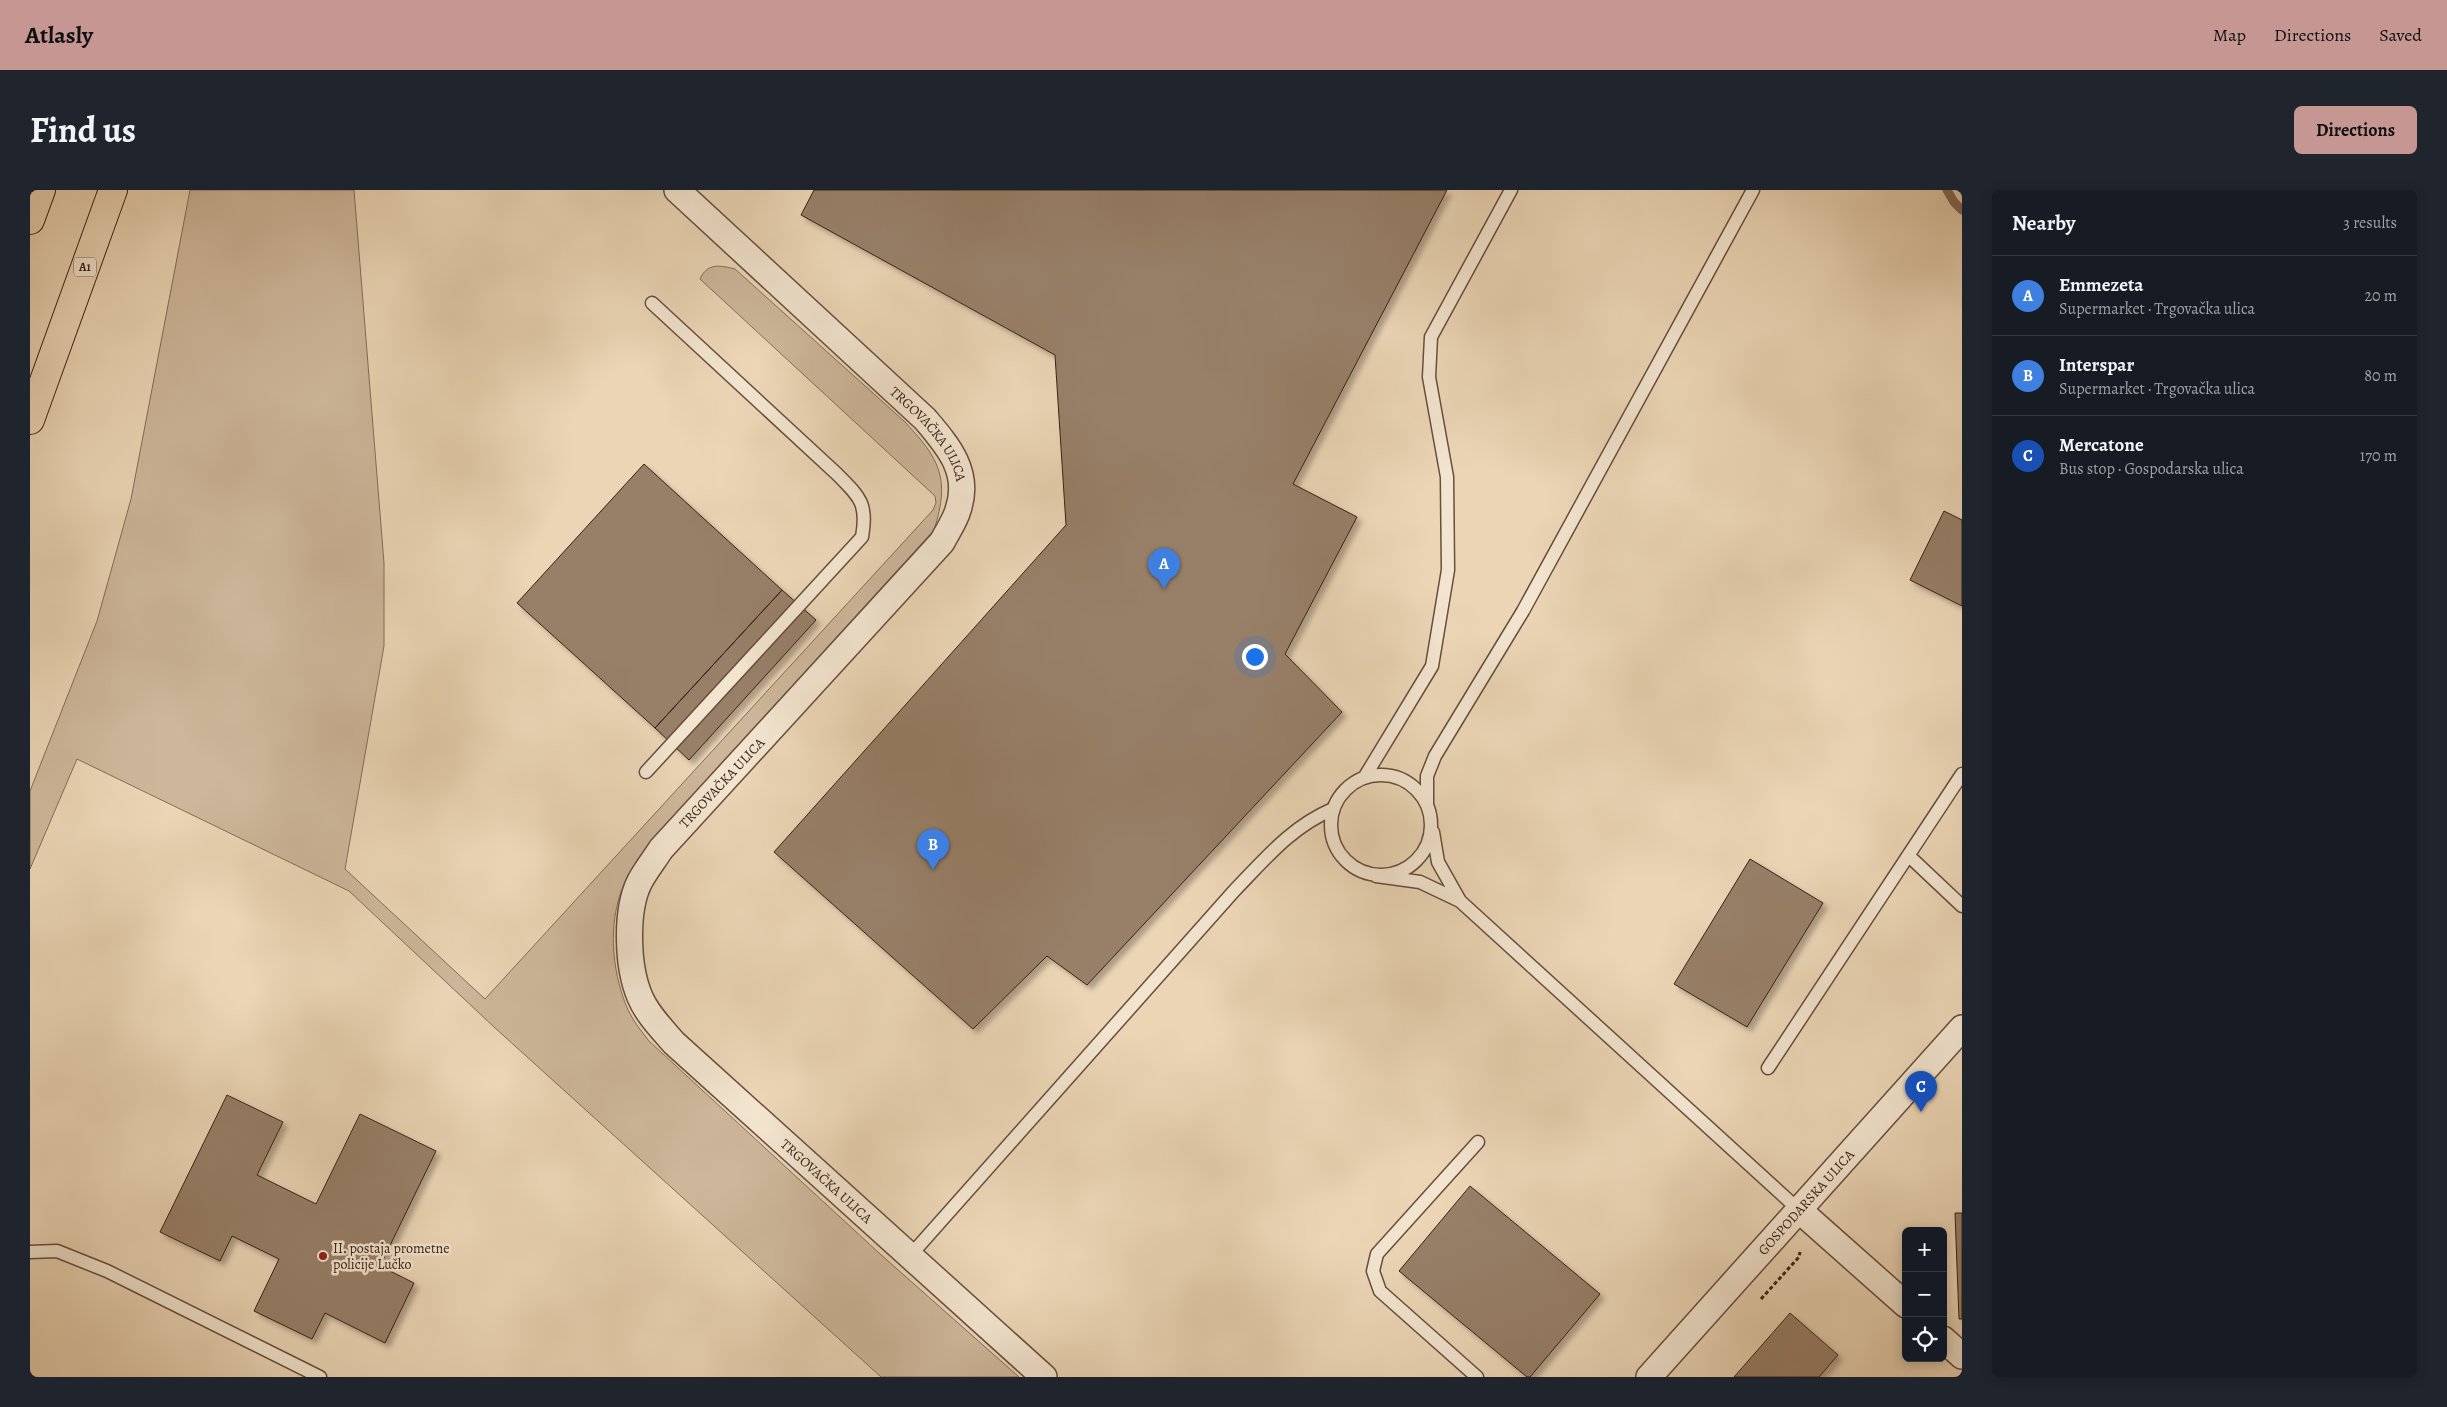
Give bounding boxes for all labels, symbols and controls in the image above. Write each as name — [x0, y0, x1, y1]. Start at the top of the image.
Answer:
text: Atlasly — [25, 19, 93, 51]
text: Map — [2213, 23, 2246, 47]
text: Directions — [2274, 23, 2351, 47]
text: Saved — [2379, 23, 2422, 47]
text: Find us — [30, 106, 136, 154]
button: Directions — [2294, 106, 2417, 154]
text: Nearby — [2012, 209, 2075, 237]
text: 3 results — [2343, 212, 2397, 234]
road number: A1 — [74, 258, 96, 276]
text: Emmezeta — [2059, 272, 2144, 298]
text: A — [2023, 285, 2033, 307]
text: 20 m — [2364, 285, 2397, 307]
text: Supermarket · Trgovačka ulica — [2059, 298, 2255, 320]
text: Interspar — [2059, 352, 2134, 378]
text: B — [2023, 365, 2033, 387]
text: 80 m — [2364, 365, 2397, 387]
text: Supermarket · Trgovačka ulica — [2059, 378, 2255, 400]
street label: TRGOVAČKA ULICA — [886, 382, 971, 484]
text: Mercatone — [2059, 432, 2144, 458]
text: C — [2023, 445, 2033, 467]
text: 170 m — [2360, 445, 2397, 467]
text: Bus stop · Gospodarska ulica — [2059, 458, 2244, 480]
pin: A — [1148, 548, 1180, 589]
your location — [1242, 644, 1268, 670]
street label: TRGOVAČKA ULICA — [675, 733, 770, 832]
pin: B — [917, 829, 949, 870]
pin: C — [1905, 1071, 1937, 1112]
street label: TRGOVAČKA ULICA — [777, 1134, 877, 1228]
street label: GOSPODARSKA ULICA — [1754, 1145, 1859, 1259]
map controls — [1902, 1227, 1947, 1362]
button: + — [1902, 1227, 1947, 1272]
place label: II. postaja prometne policije Lučko — [333, 1239, 449, 1274]
marker: II. postaja prometne policije Lučko — [317, 1250, 329, 1262]
button: − — [1902, 1272, 1947, 1317]
button: locate — [1902, 1317, 1947, 1362]

